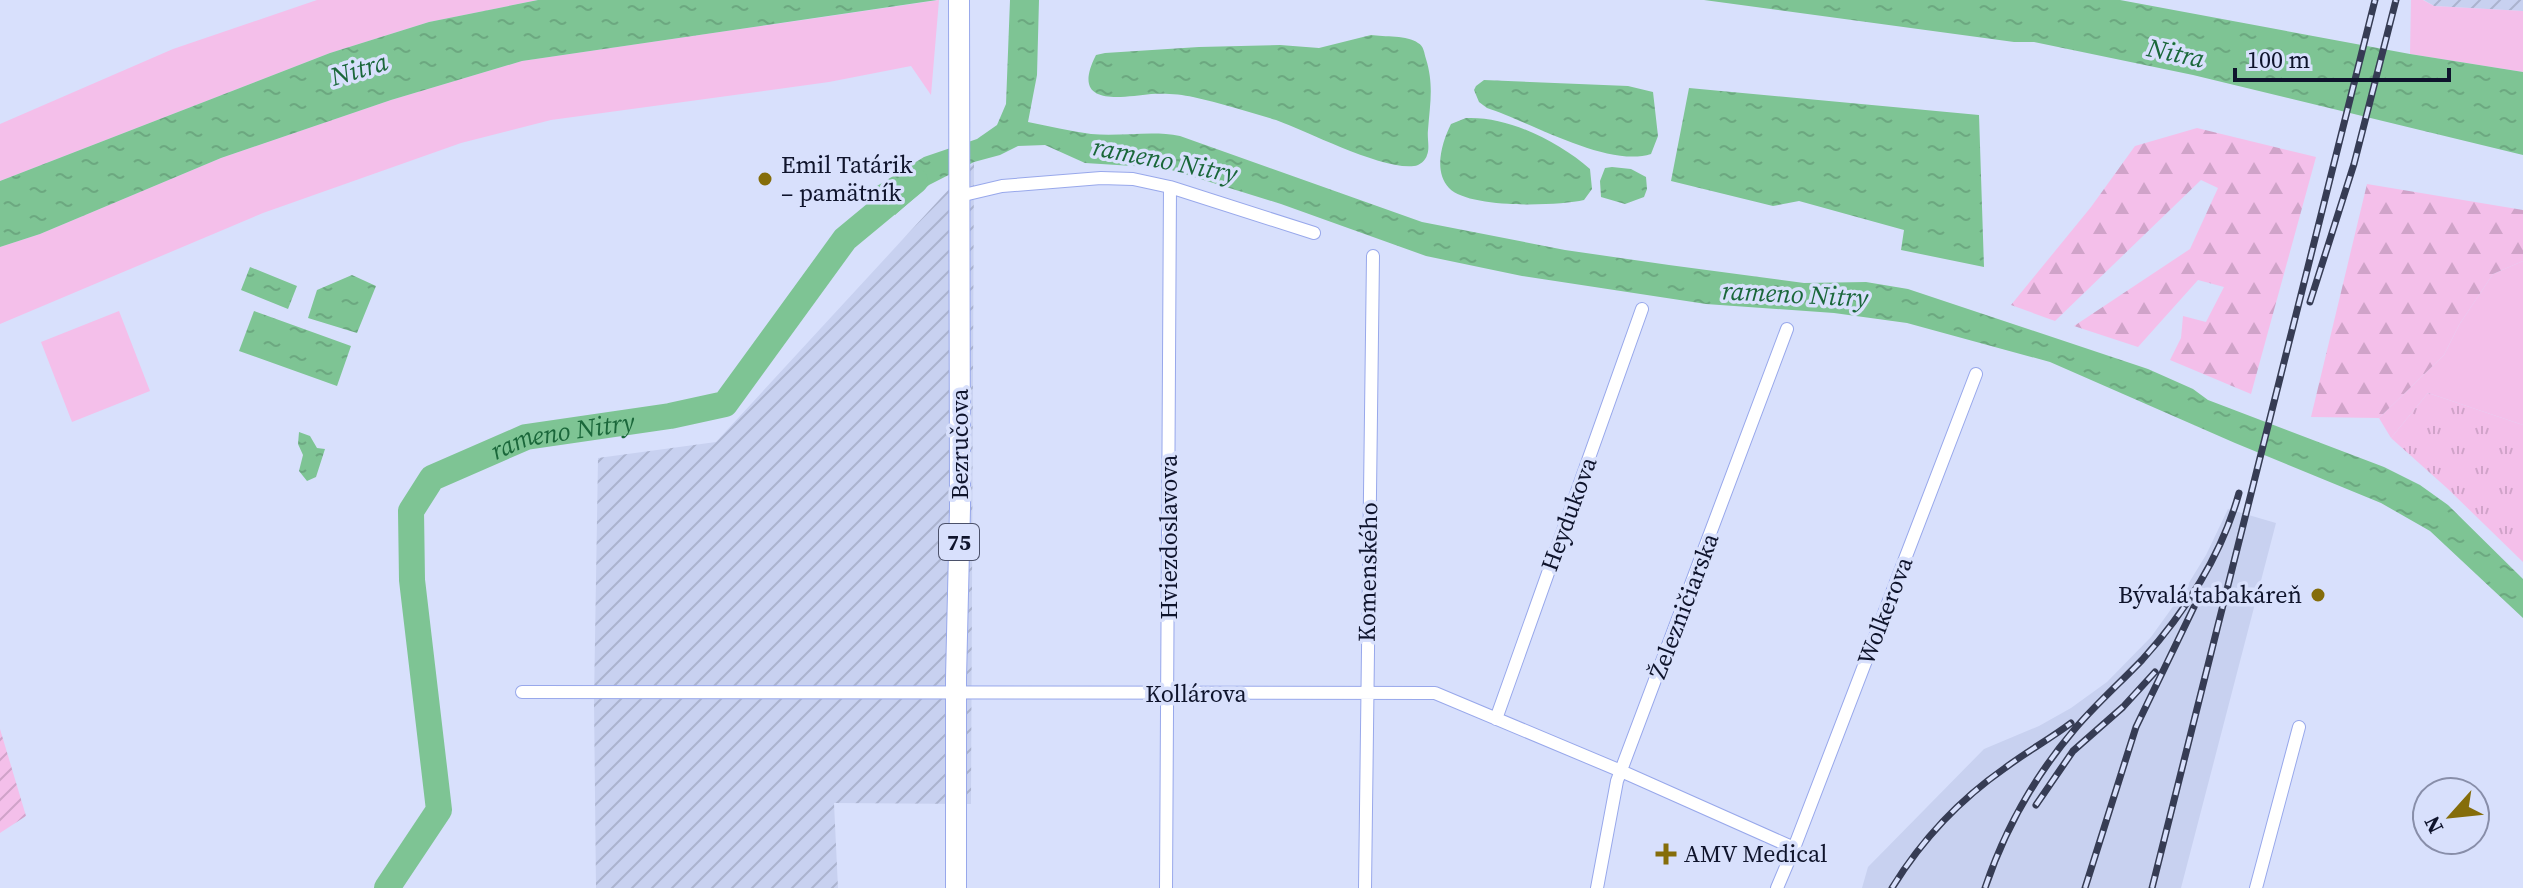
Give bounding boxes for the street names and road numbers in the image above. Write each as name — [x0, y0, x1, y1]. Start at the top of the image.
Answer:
street label: Bezručova — [943, 388, 976, 500]
street label: Heydukova — [1533, 451, 1605, 576]
street label: Hviezdoslavova — [1152, 454, 1185, 619]
street label: Komenského — [1350, 502, 1385, 642]
road number: 75 — [939, 524, 979, 560]
street label: Železničiarska — [1641, 527, 1727, 683]
street label: Wolkerova — [1849, 551, 1921, 670]
street label: Kollárova — [1145, 677, 1248, 710]

